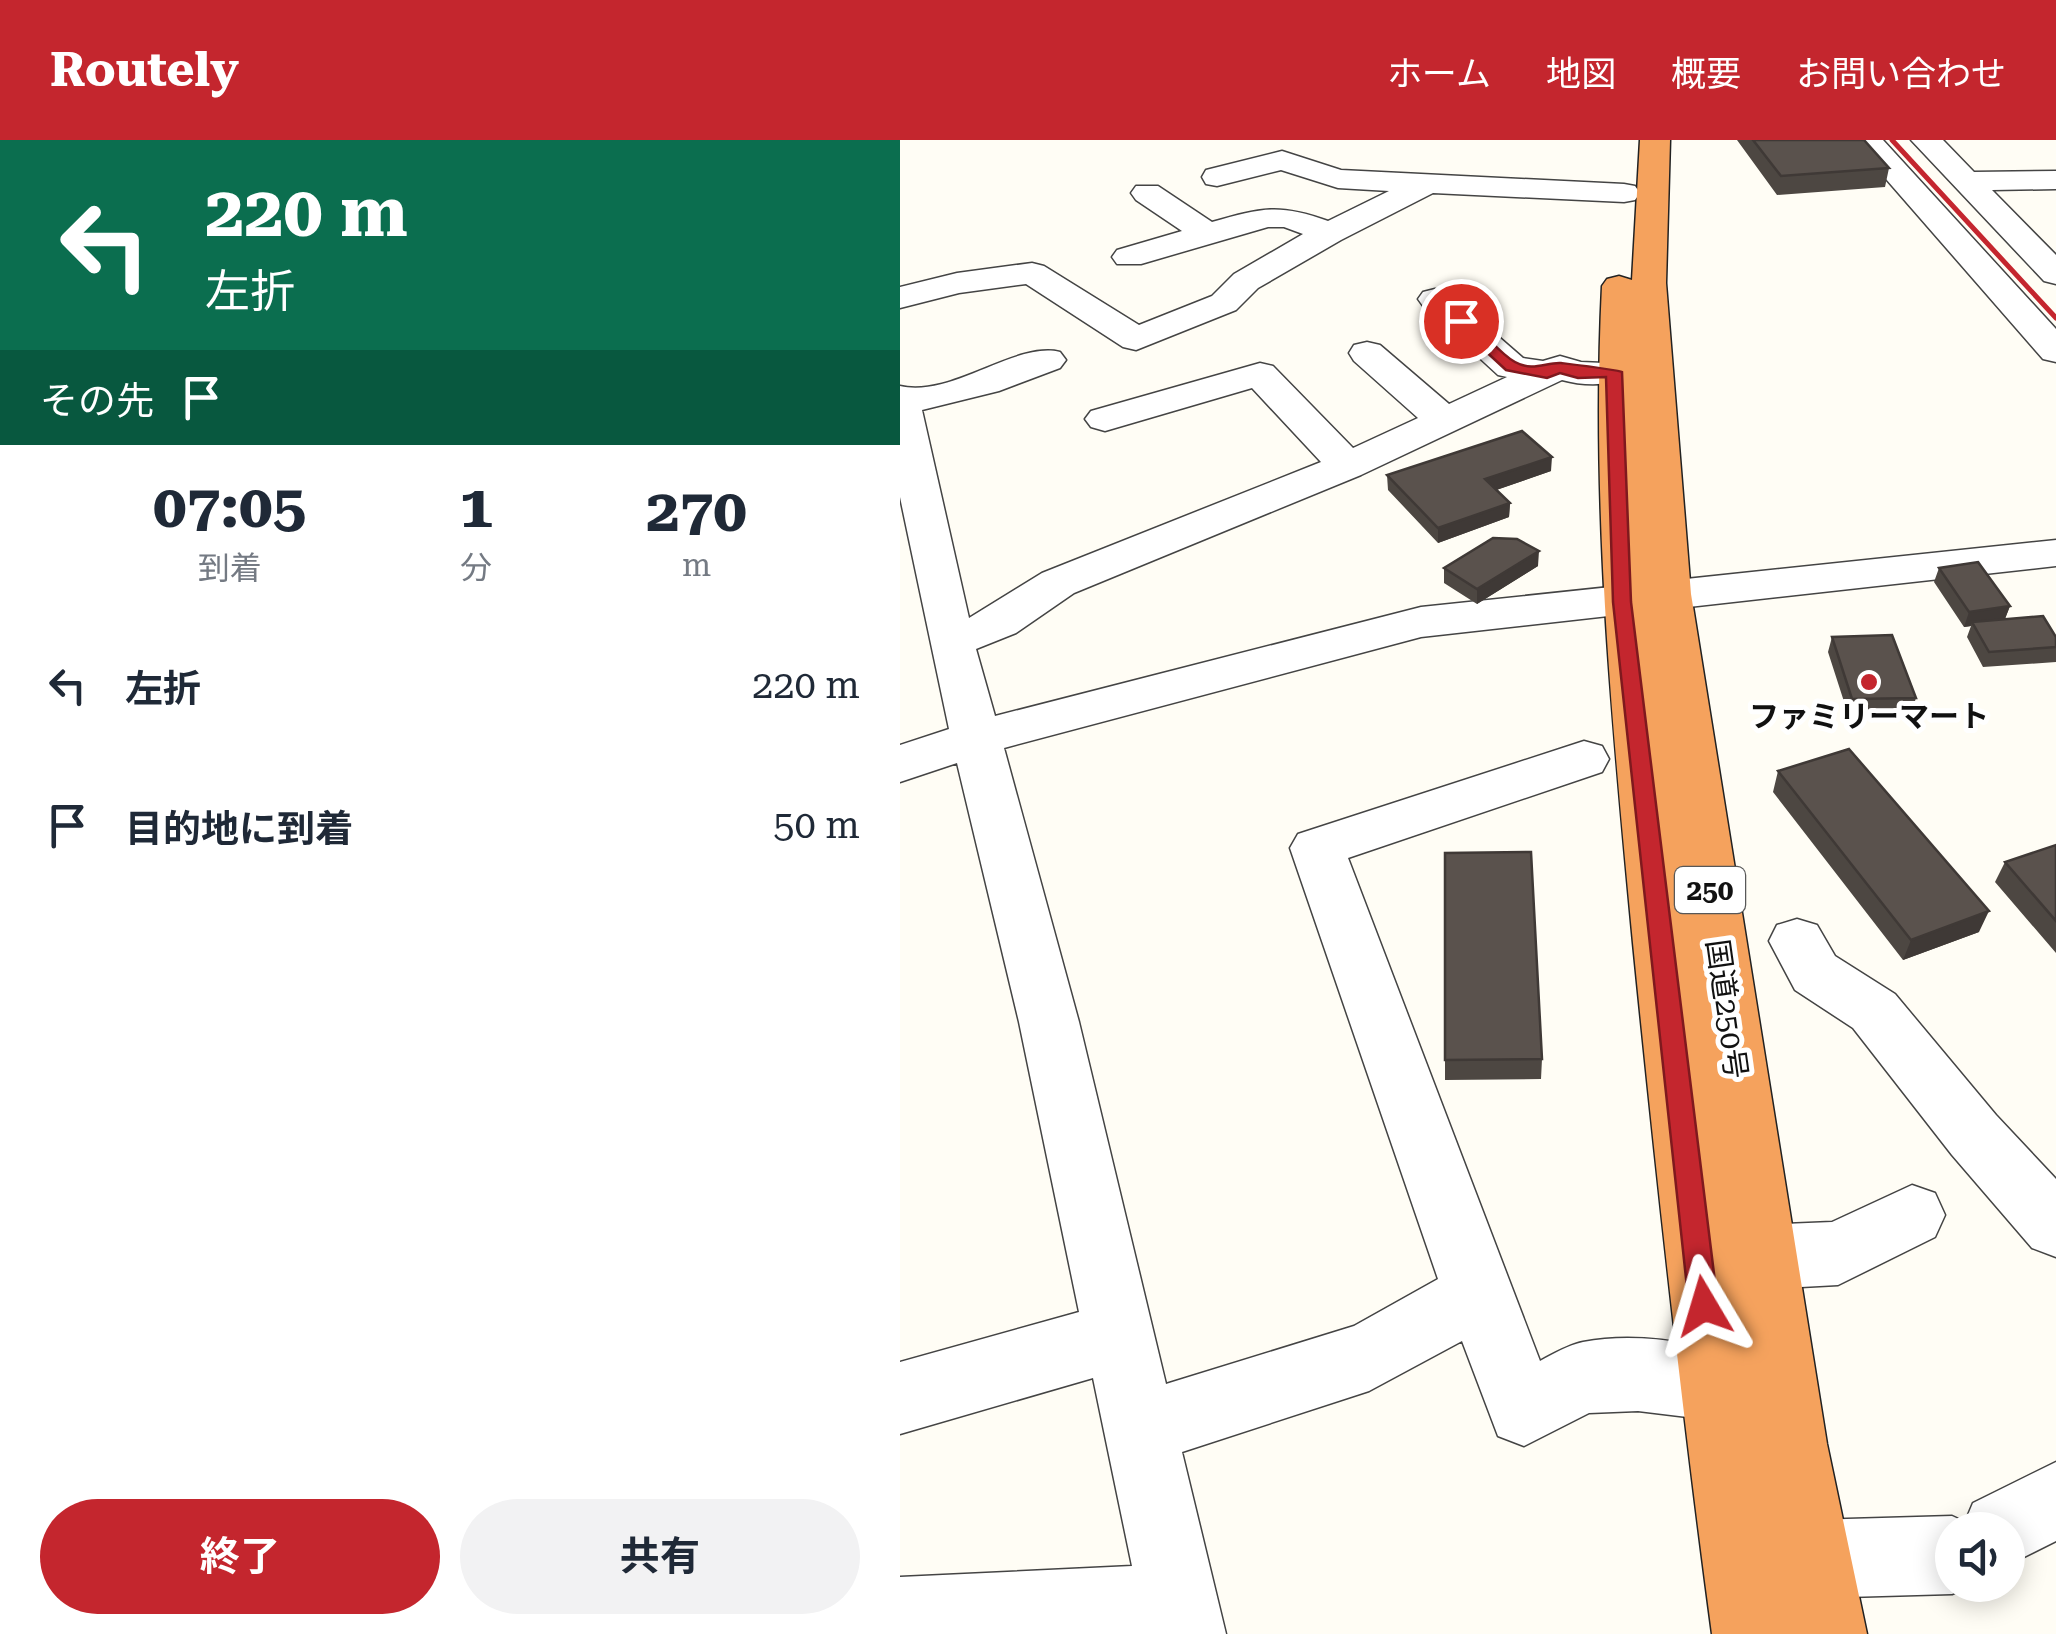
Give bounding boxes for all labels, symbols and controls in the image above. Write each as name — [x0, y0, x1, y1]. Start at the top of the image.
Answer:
text: Routely — [50, 42, 239, 98]
text: ホーム — [1387, 54, 1491, 95]
text: 地図 — [1546, 54, 1616, 95]
text: 概要 — [1671, 54, 1741, 95]
text: お問い合わせ — [1796, 54, 2006, 95]
text: 220 m — [205, 171, 408, 253]
icon: left — [40, 180, 170, 310]
text: 左折 — [205, 265, 295, 318]
pin — [1419, 279, 1504, 364]
icon: arrive — [1434, 294, 1489, 349]
icon: arrive — [174, 370, 229, 425]
text: その先 — [40, 379, 154, 423]
text: 07:05 — [153, 471, 306, 542]
text: 1 — [459, 471, 493, 542]
text: 270 — [646, 475, 747, 546]
text: m — [682, 546, 711, 584]
text: 到着 — [198, 549, 262, 587]
text: 分 — [460, 549, 492, 587]
icon: left — [40, 658, 95, 713]
text: 220 m — [752, 663, 860, 707]
text: 左折 — [125, 667, 201, 711]
marker: ファミリーマート — [1858, 671, 1880, 693]
place label: ファミリーマート — [1749, 699, 1989, 734]
icon: arrive — [40, 798, 95, 853]
text: 50 m — [773, 803, 860, 847]
text: 目的地に到着 — [125, 807, 353, 851]
road number: 250 — [1675, 867, 1745, 913]
street label: 国道250号 — [1700, 937, 1754, 1081]
position arrow — [1652, 1254, 1756, 1358]
button: 終了 — [40, 1499, 440, 1614]
button: 共有 — [460, 1499, 860, 1614]
map controls — [1935, 1512, 2025, 1602]
button: sound — [1935, 1512, 2025, 1602]

